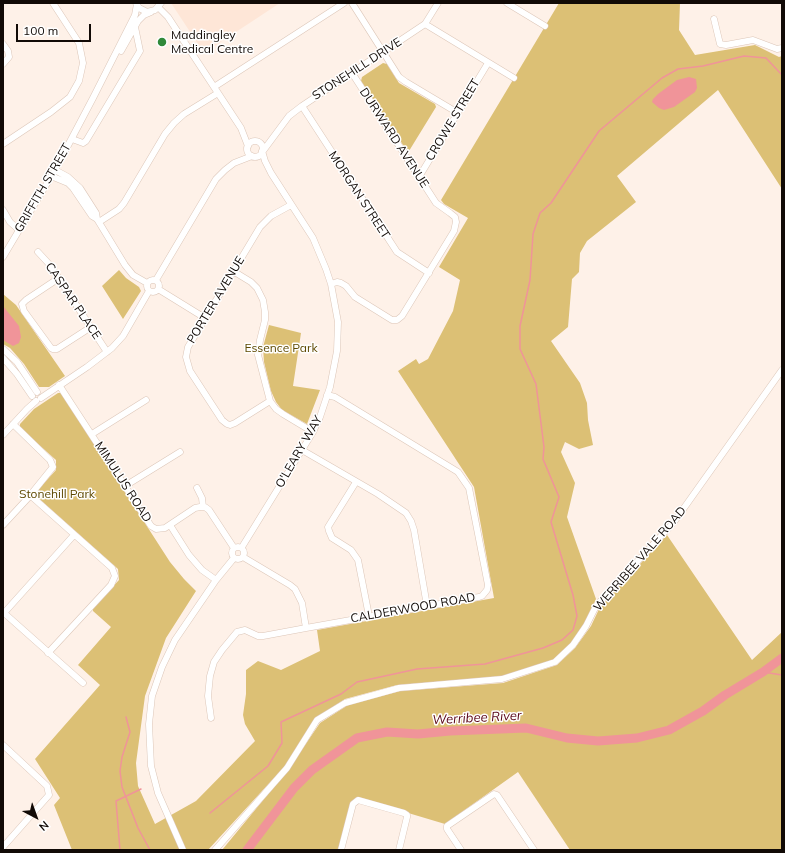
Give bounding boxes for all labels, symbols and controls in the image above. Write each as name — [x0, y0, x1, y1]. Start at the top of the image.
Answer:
scale bar — [18, 16, 93, 42]
text: 100 m — [23, 23, 58, 38]
place label: Maddingley Medical Centre — [171, 28, 253, 56]
street label: STONEHILL DRIVE — [310, 35, 404, 103]
marker: Maddingley Medical Centre — [156, 36, 168, 48]
street label: CROWE STREET — [423, 76, 483, 164]
street label: DURWARD AVENUE — [356, 85, 432, 191]
street label: GRIFFITH STREET — [12, 141, 74, 235]
street label: MORGAN STREET — [325, 148, 393, 242]
street label: PORTER AVENUE — [184, 254, 248, 346]
street label: CASPAR PLACE — [42, 260, 104, 342]
park label: Essence Park — [244, 341, 318, 355]
street label: O'LEARY WAY — [273, 413, 325, 491]
street label: MIMULUS ROAD — [92, 439, 154, 525]
park label: Stonehill Park — [19, 487, 95, 501]
street label: WERRIBEE VALE ROAD — [591, 504, 689, 614]
street label: CALDERWOOD ROAD — [349, 590, 477, 626]
water label: Werribee River — [432, 708, 522, 728]
north arrow — [16, 797, 56, 837]
text: N — [36, 818, 52, 834]

